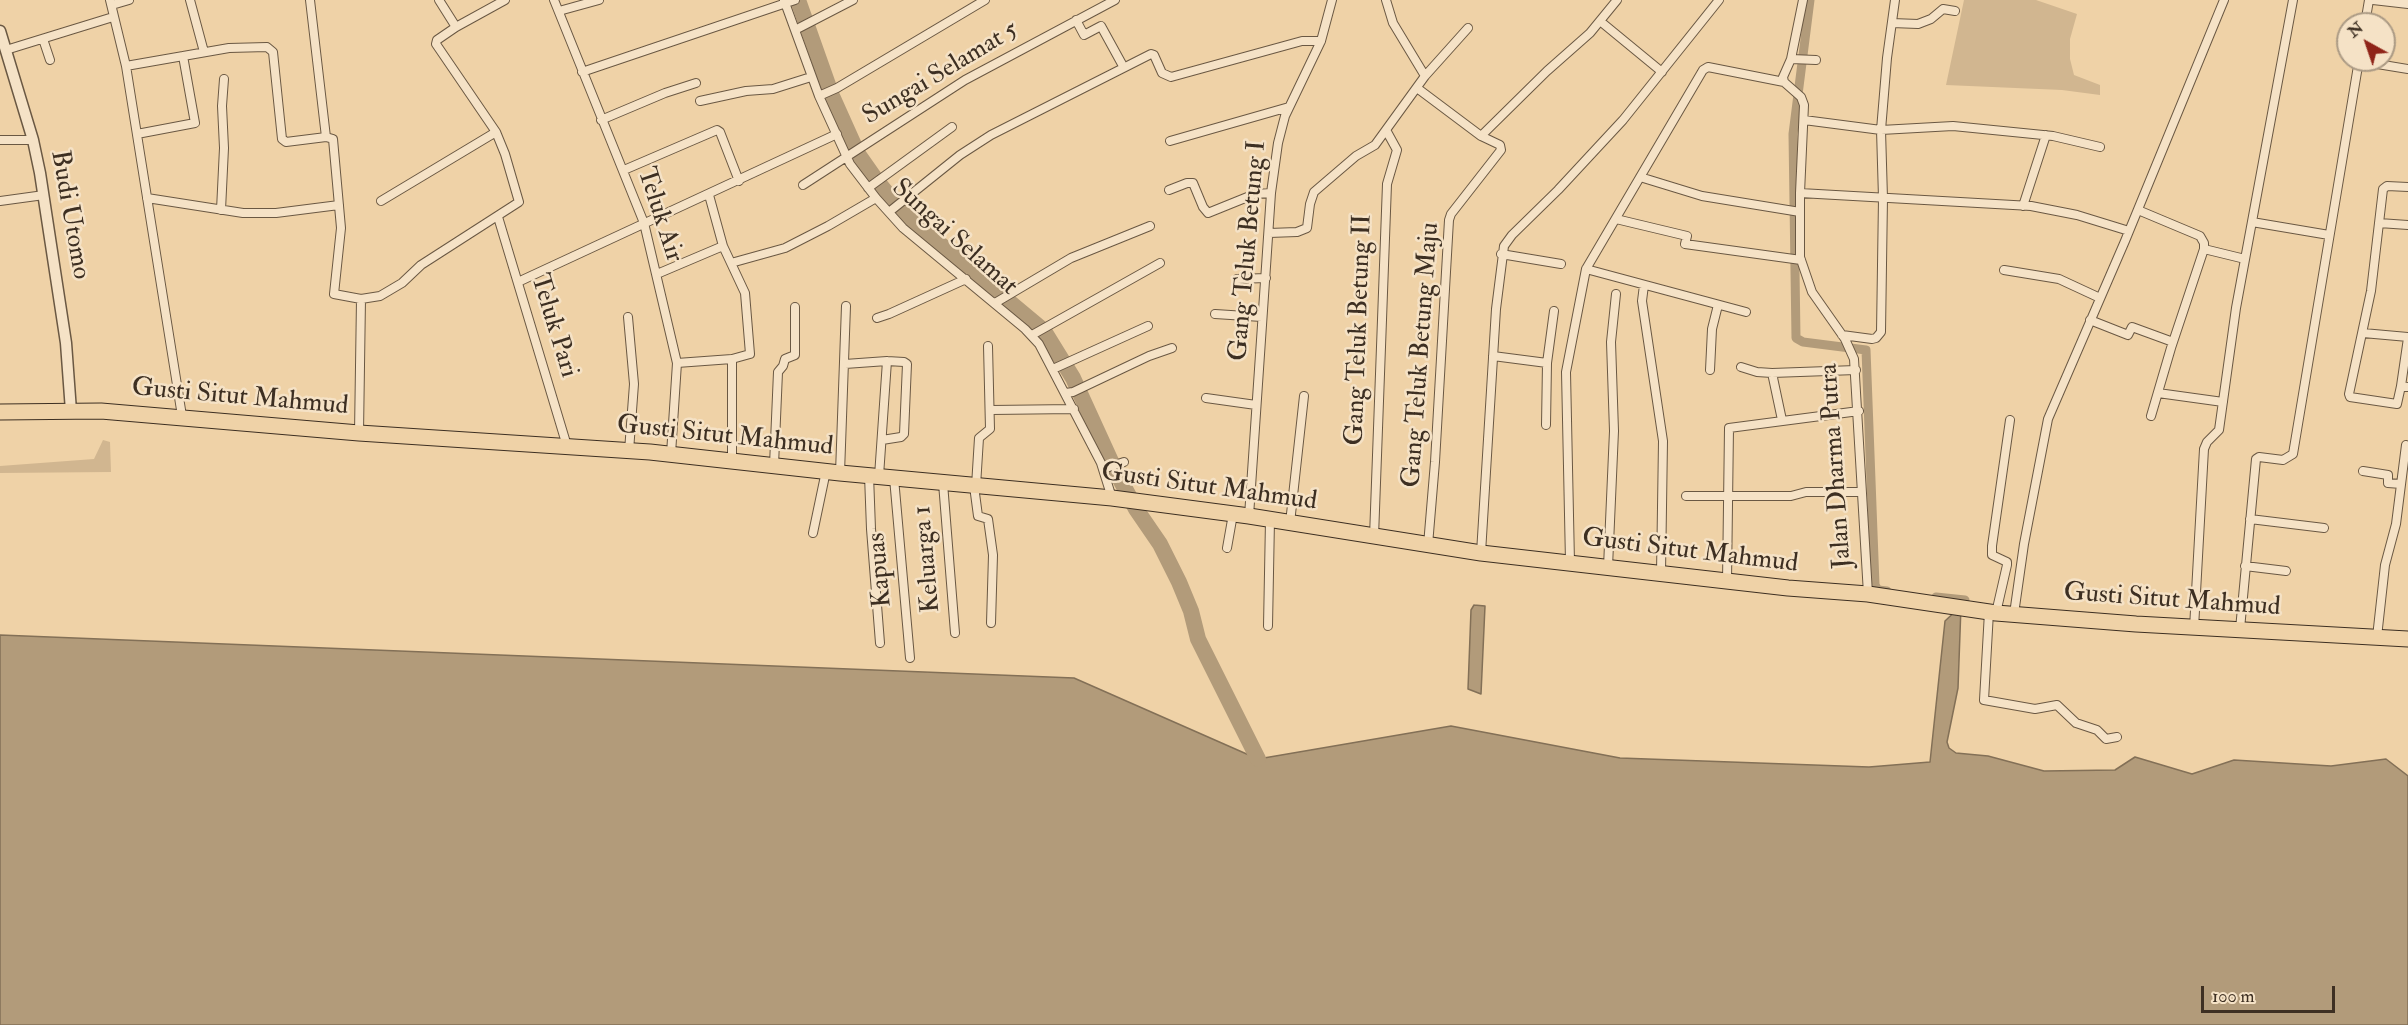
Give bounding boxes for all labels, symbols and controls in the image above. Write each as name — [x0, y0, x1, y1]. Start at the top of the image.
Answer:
north arrow — [2336, 12, 2396, 72]
street label: Sungai Selamat 5 — [858, 15, 1024, 133]
text: N — [2344, 17, 2368, 42]
street label: Gang Teluk Betung I — [1224, 140, 1274, 362]
street label: Budi Utomo — [42, 148, 96, 282]
street label: Teluk Air — [629, 164, 689, 266]
street label: Sungai Selamat — [884, 173, 1024, 303]
street label: Gang Teluk Betung II — [1340, 214, 1380, 446]
street label: Gang Teluk Betung Maju — [1397, 221, 1447, 489]
street label: Teluk Pari — [522, 270, 584, 382]
street label: Jalan Dharma Putra — [1814, 362, 1860, 570]
street label: Gusti Situt Mahmud — [130, 373, 350, 423]
street label: Gusti Situt Mahmud — [615, 410, 835, 464]
street label: Gusti Situt Mahmud — [1099, 457, 1319, 519]
street label: Keluarga 1 — [908, 504, 948, 614]
street label: Gusti Situt Mahmud — [1580, 523, 1800, 581]
street label: Kapuas — [862, 531, 900, 609]
street label: Gusti Situt Mahmud — [2062, 578, 2282, 624]
scale bar — [2204, 974, 2338, 1012]
text: 100 m — [2212, 985, 2255, 1008]

